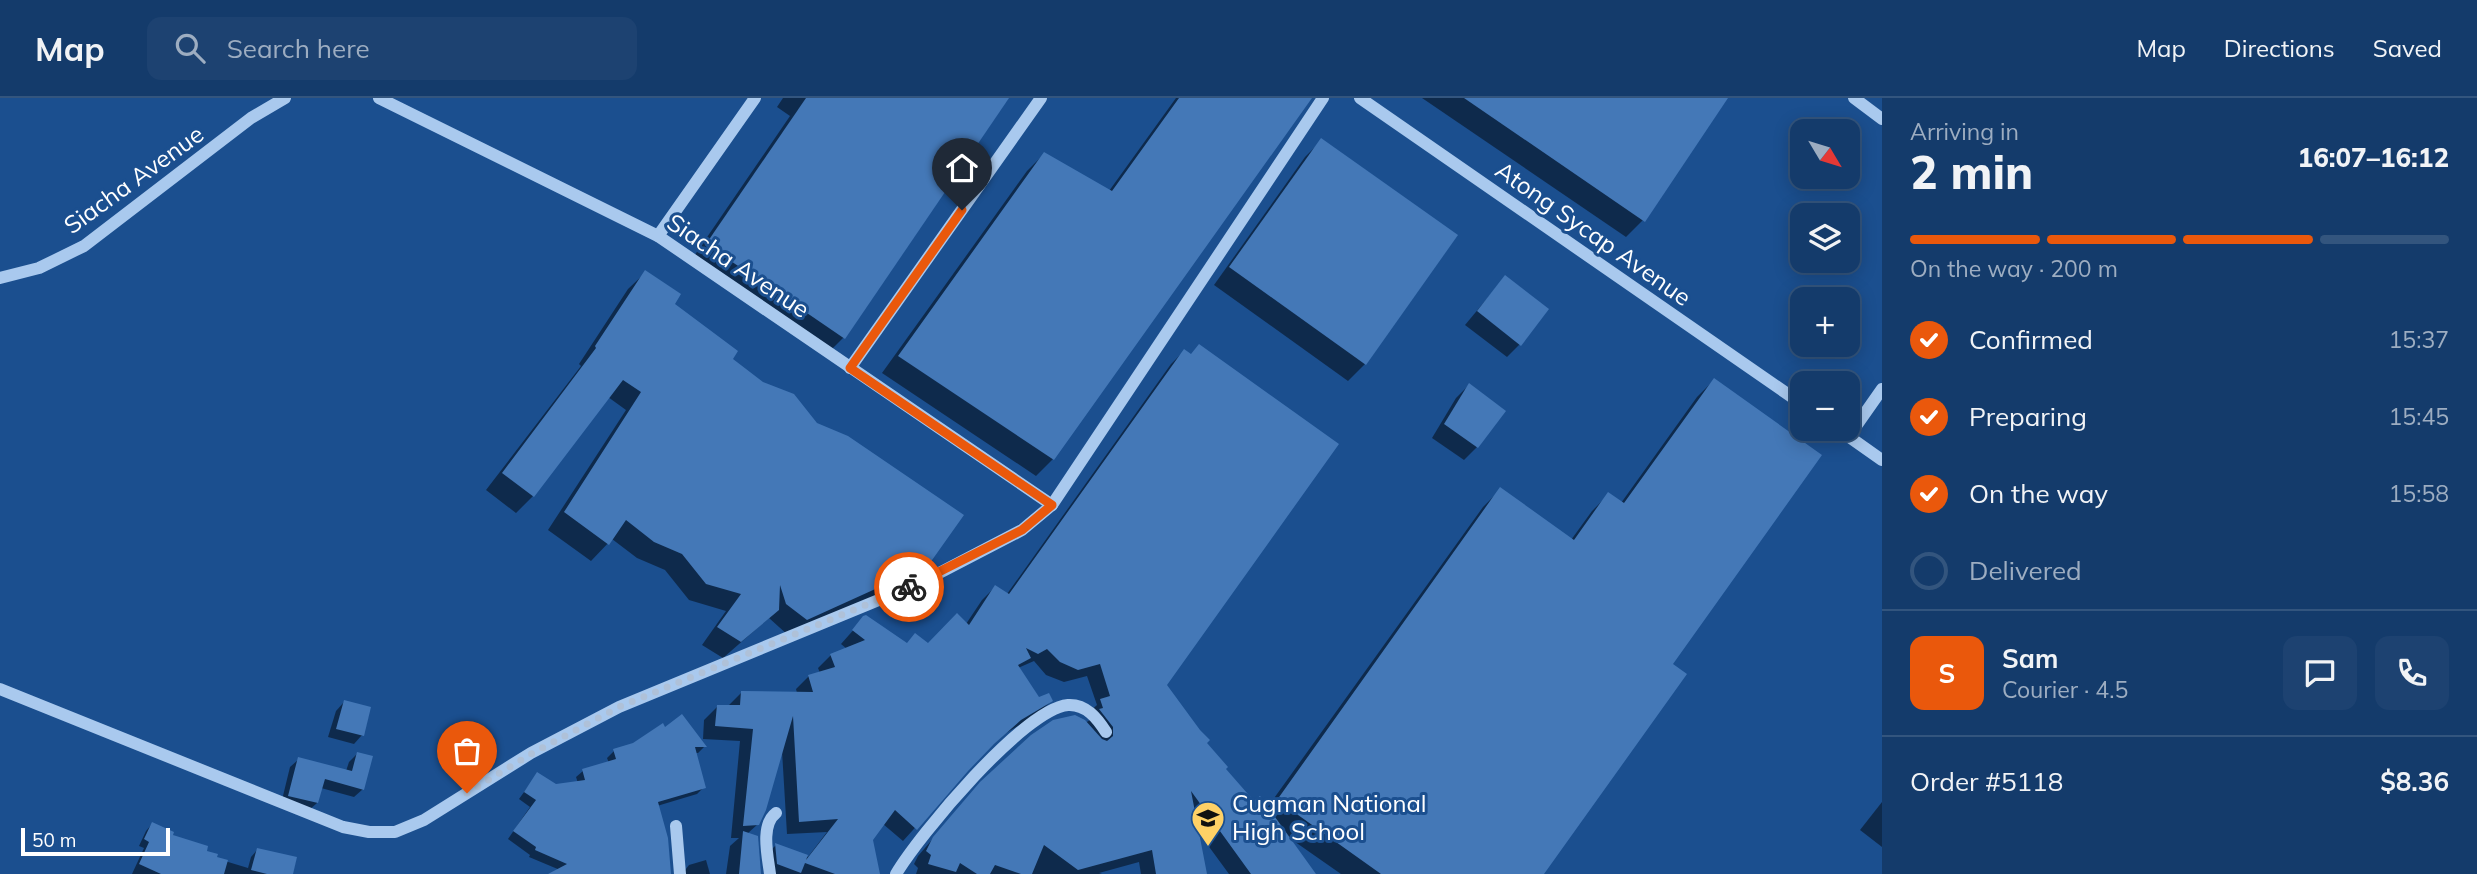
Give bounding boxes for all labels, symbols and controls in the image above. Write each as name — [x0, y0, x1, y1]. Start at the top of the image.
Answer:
search box — [147, 17, 637, 80]
text: Map — [35, 28, 105, 69]
icon: search — [171, 29, 209, 67]
text: Search here — [227, 32, 370, 65]
text: Map — [2136, 33, 2186, 63]
text: Directions — [2224, 33, 2335, 63]
text: Saved — [2373, 33, 2442, 63]
text: Arriving in — [1910, 117, 2019, 146]
street label: Siacha Avenue — [58, 118, 209, 240]
north arrow — [1790, 119, 1860, 189]
map controls — [1790, 119, 1860, 441]
pin — [932, 138, 992, 210]
text: 16:07–16:12 — [2298, 141, 2449, 174]
text: 2 min — [1910, 143, 2033, 201]
icon: home — [943, 149, 981, 187]
street label: Atong Sycap Avenue — [1490, 154, 1697, 312]
button: layers — [1790, 203, 1860, 273]
street label: Siacha Avenue — [662, 207, 815, 324]
text: On the way · 200 m — [1910, 254, 2118, 283]
button: + — [1790, 287, 1860, 357]
icon: check — [1910, 321, 1948, 359]
text: Confirmed — [1969, 323, 2093, 356]
text: 15:37 — [2389, 325, 2449, 354]
button: − — [1790, 371, 1860, 441]
icon: check — [1910, 398, 1948, 436]
text: Preparing — [1969, 400, 2087, 433]
text: 15:45 — [2389, 402, 2449, 431]
icon: check — [1910, 475, 1948, 513]
text: On the way — [1969, 477, 2108, 510]
text: 15:58 — [2389, 479, 2449, 508]
courier — [874, 552, 944, 622]
text: Delivered — [1969, 554, 2082, 587]
icon: bike — [890, 568, 928, 606]
button: chat — [2283, 636, 2357, 710]
button: phone — [2375, 636, 2449, 710]
text: Sam — [2002, 642, 2058, 675]
text: S — [1939, 657, 1955, 690]
text: Courier · 4.5 — [2002, 675, 2128, 704]
pin — [437, 721, 497, 793]
icon: bag — [448, 732, 486, 770]
text: Order #5118 — [1910, 765, 2063, 798]
text: $8.36 — [2380, 765, 2449, 798]
place label: Cugman National High School — [1232, 788, 1427, 846]
school or university icon: Cugman National High School — [1189, 799, 1227, 848]
scale bar — [21, 825, 170, 857]
text: 50 m — [32, 828, 76, 852]

